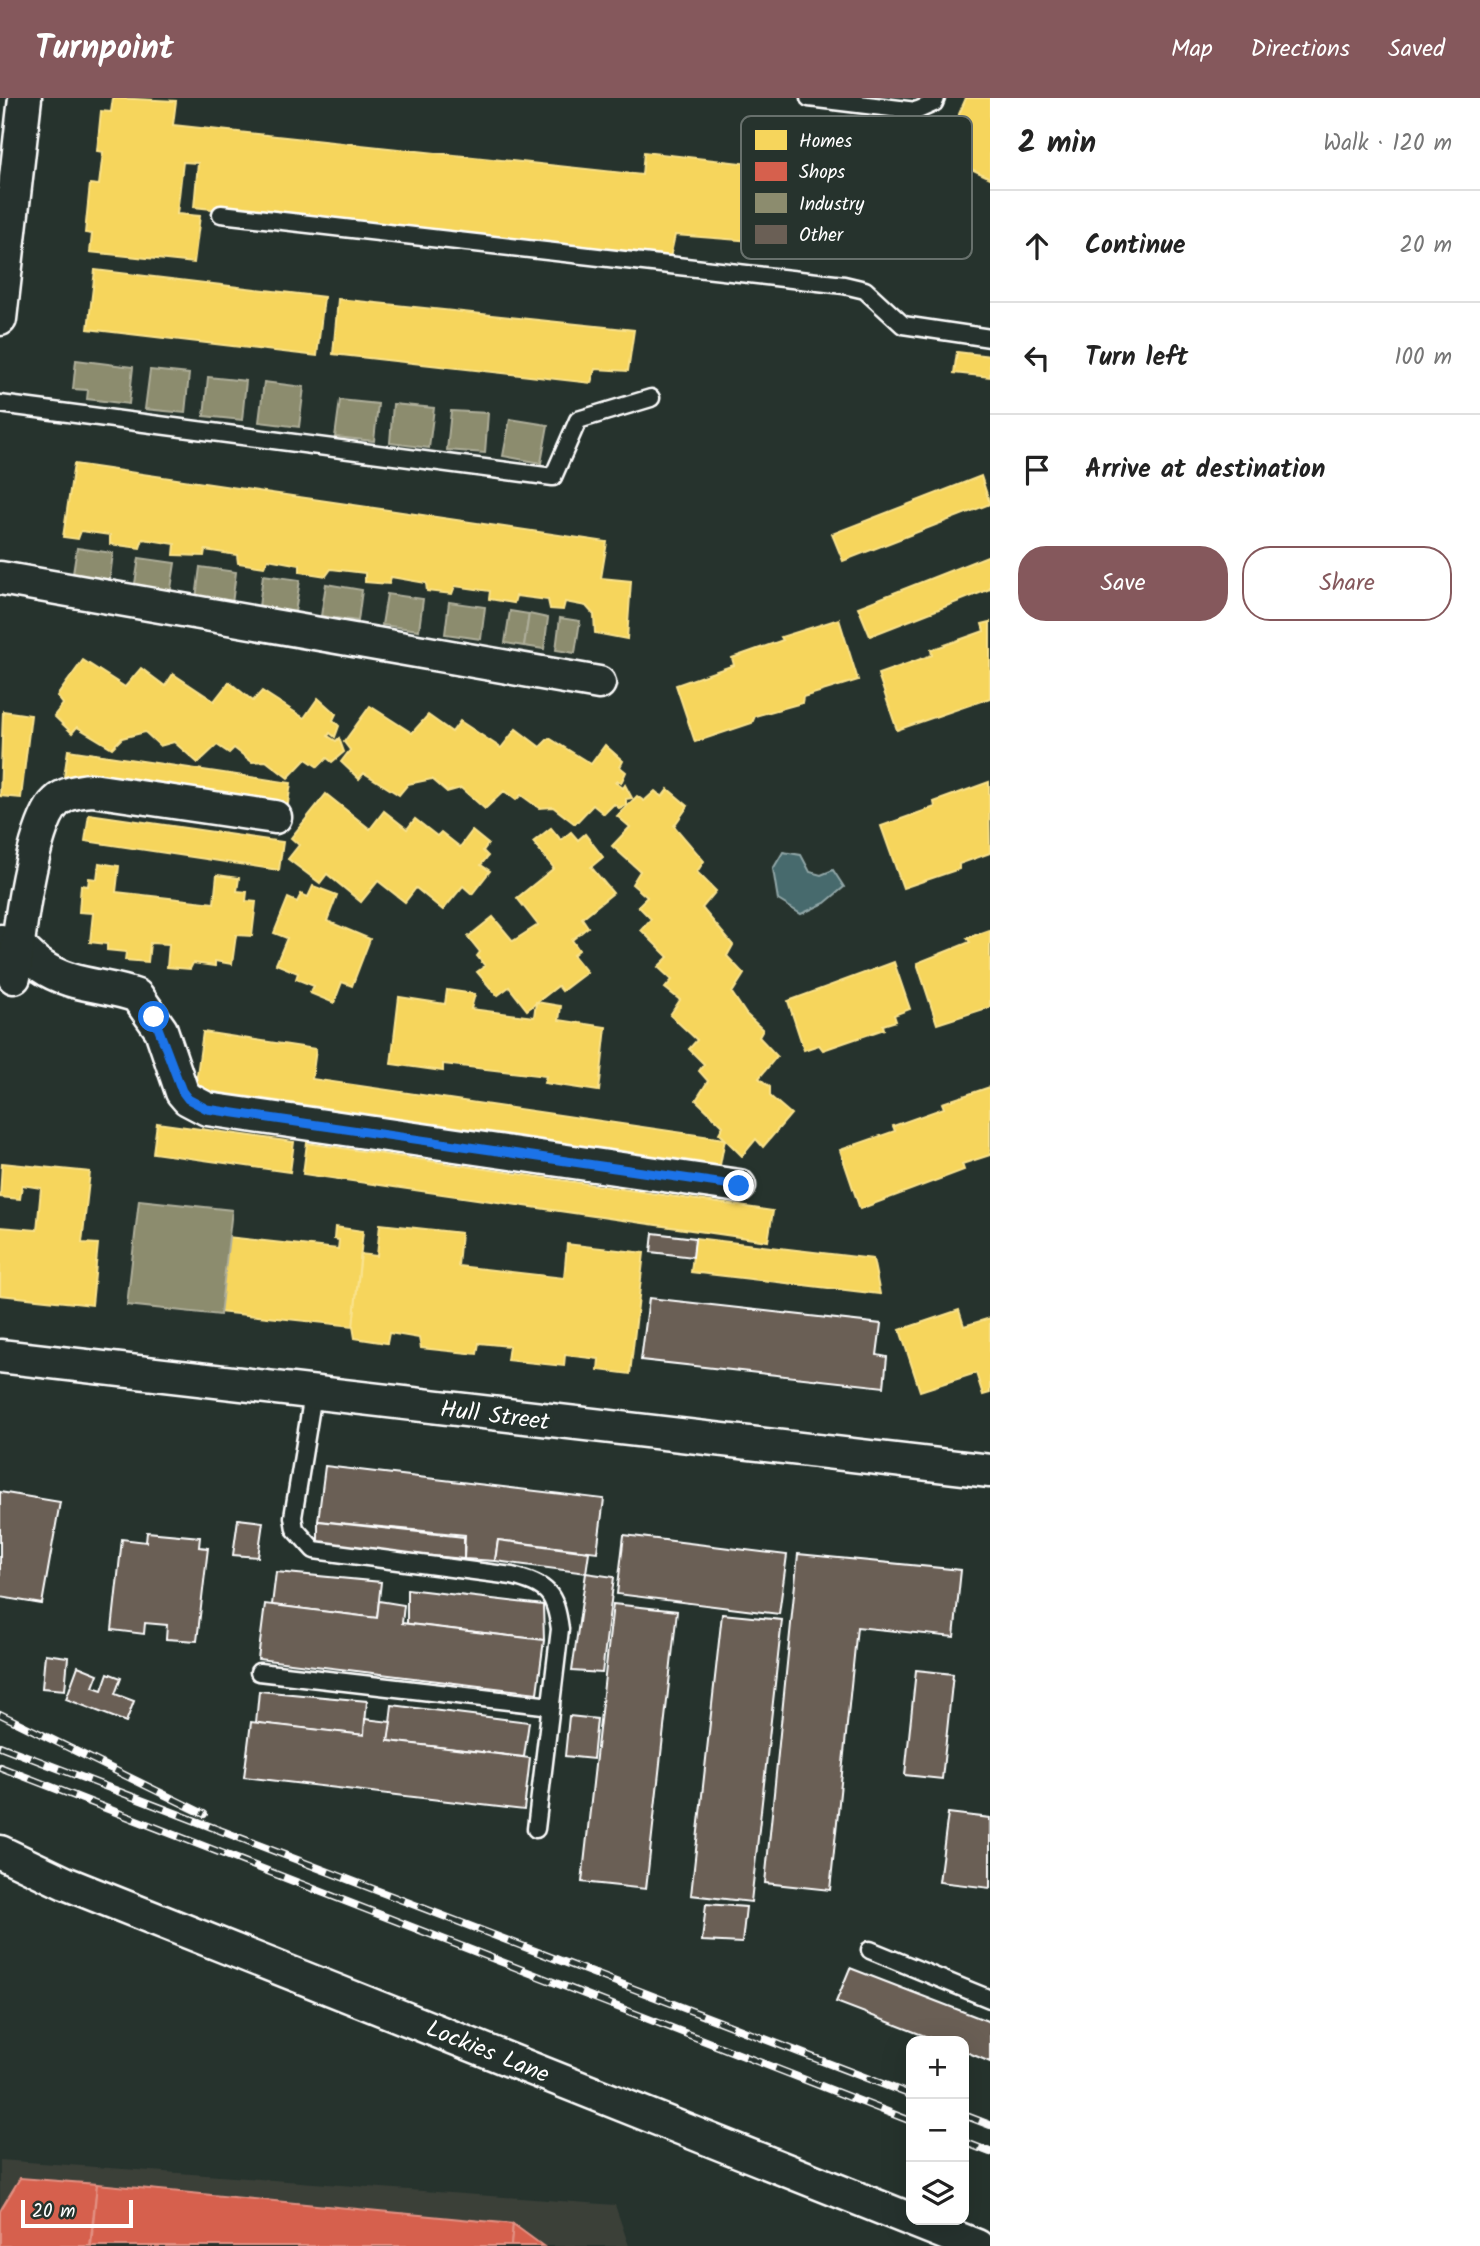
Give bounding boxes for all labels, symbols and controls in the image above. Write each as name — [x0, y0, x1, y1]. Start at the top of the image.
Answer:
text: Turnpoint — [35, 23, 174, 76]
text: Map — [1171, 30, 1213, 69]
text: Directions — [1251, 30, 1350, 69]
text: Saved — [1388, 30, 1445, 69]
legend — [741, 116, 972, 259]
text: 2 min — [1018, 120, 1096, 168]
text: Walk · 120 m — [1323, 126, 1452, 162]
text: Homes — [799, 127, 852, 157]
text: Shops — [799, 158, 845, 188]
text: Industry — [799, 190, 865, 220]
text: Other — [799, 221, 845, 251]
text: Continue — [1085, 225, 1186, 267]
icon: ahead — [1018, 227, 1056, 265]
text: 20 m — [1400, 228, 1452, 264]
text: Turn left — [1085, 337, 1188, 379]
icon: left — [1018, 339, 1056, 377]
text: 100 m — [1394, 340, 1452, 376]
text: Arrive at destination — [1085, 449, 1325, 491]
icon: arrive — [1018, 451, 1056, 489]
button: Save — [1018, 546, 1228, 621]
button: Share — [1242, 546, 1452, 621]
route start — [138, 1001, 169, 1032]
route end — [723, 1170, 754, 1201]
street label: Hull Street — [438, 1390, 552, 1443]
street label: Lockies Lane — [420, 2010, 555, 2095]
map controls — [906, 2036, 969, 2225]
button: + — [906, 2036, 969, 2099]
button: − — [906, 2099, 969, 2162]
button: layers — [906, 2162, 969, 2225]
scale bar — [21, 2197, 133, 2229]
text: 20 m — [32, 2197, 75, 2227]

